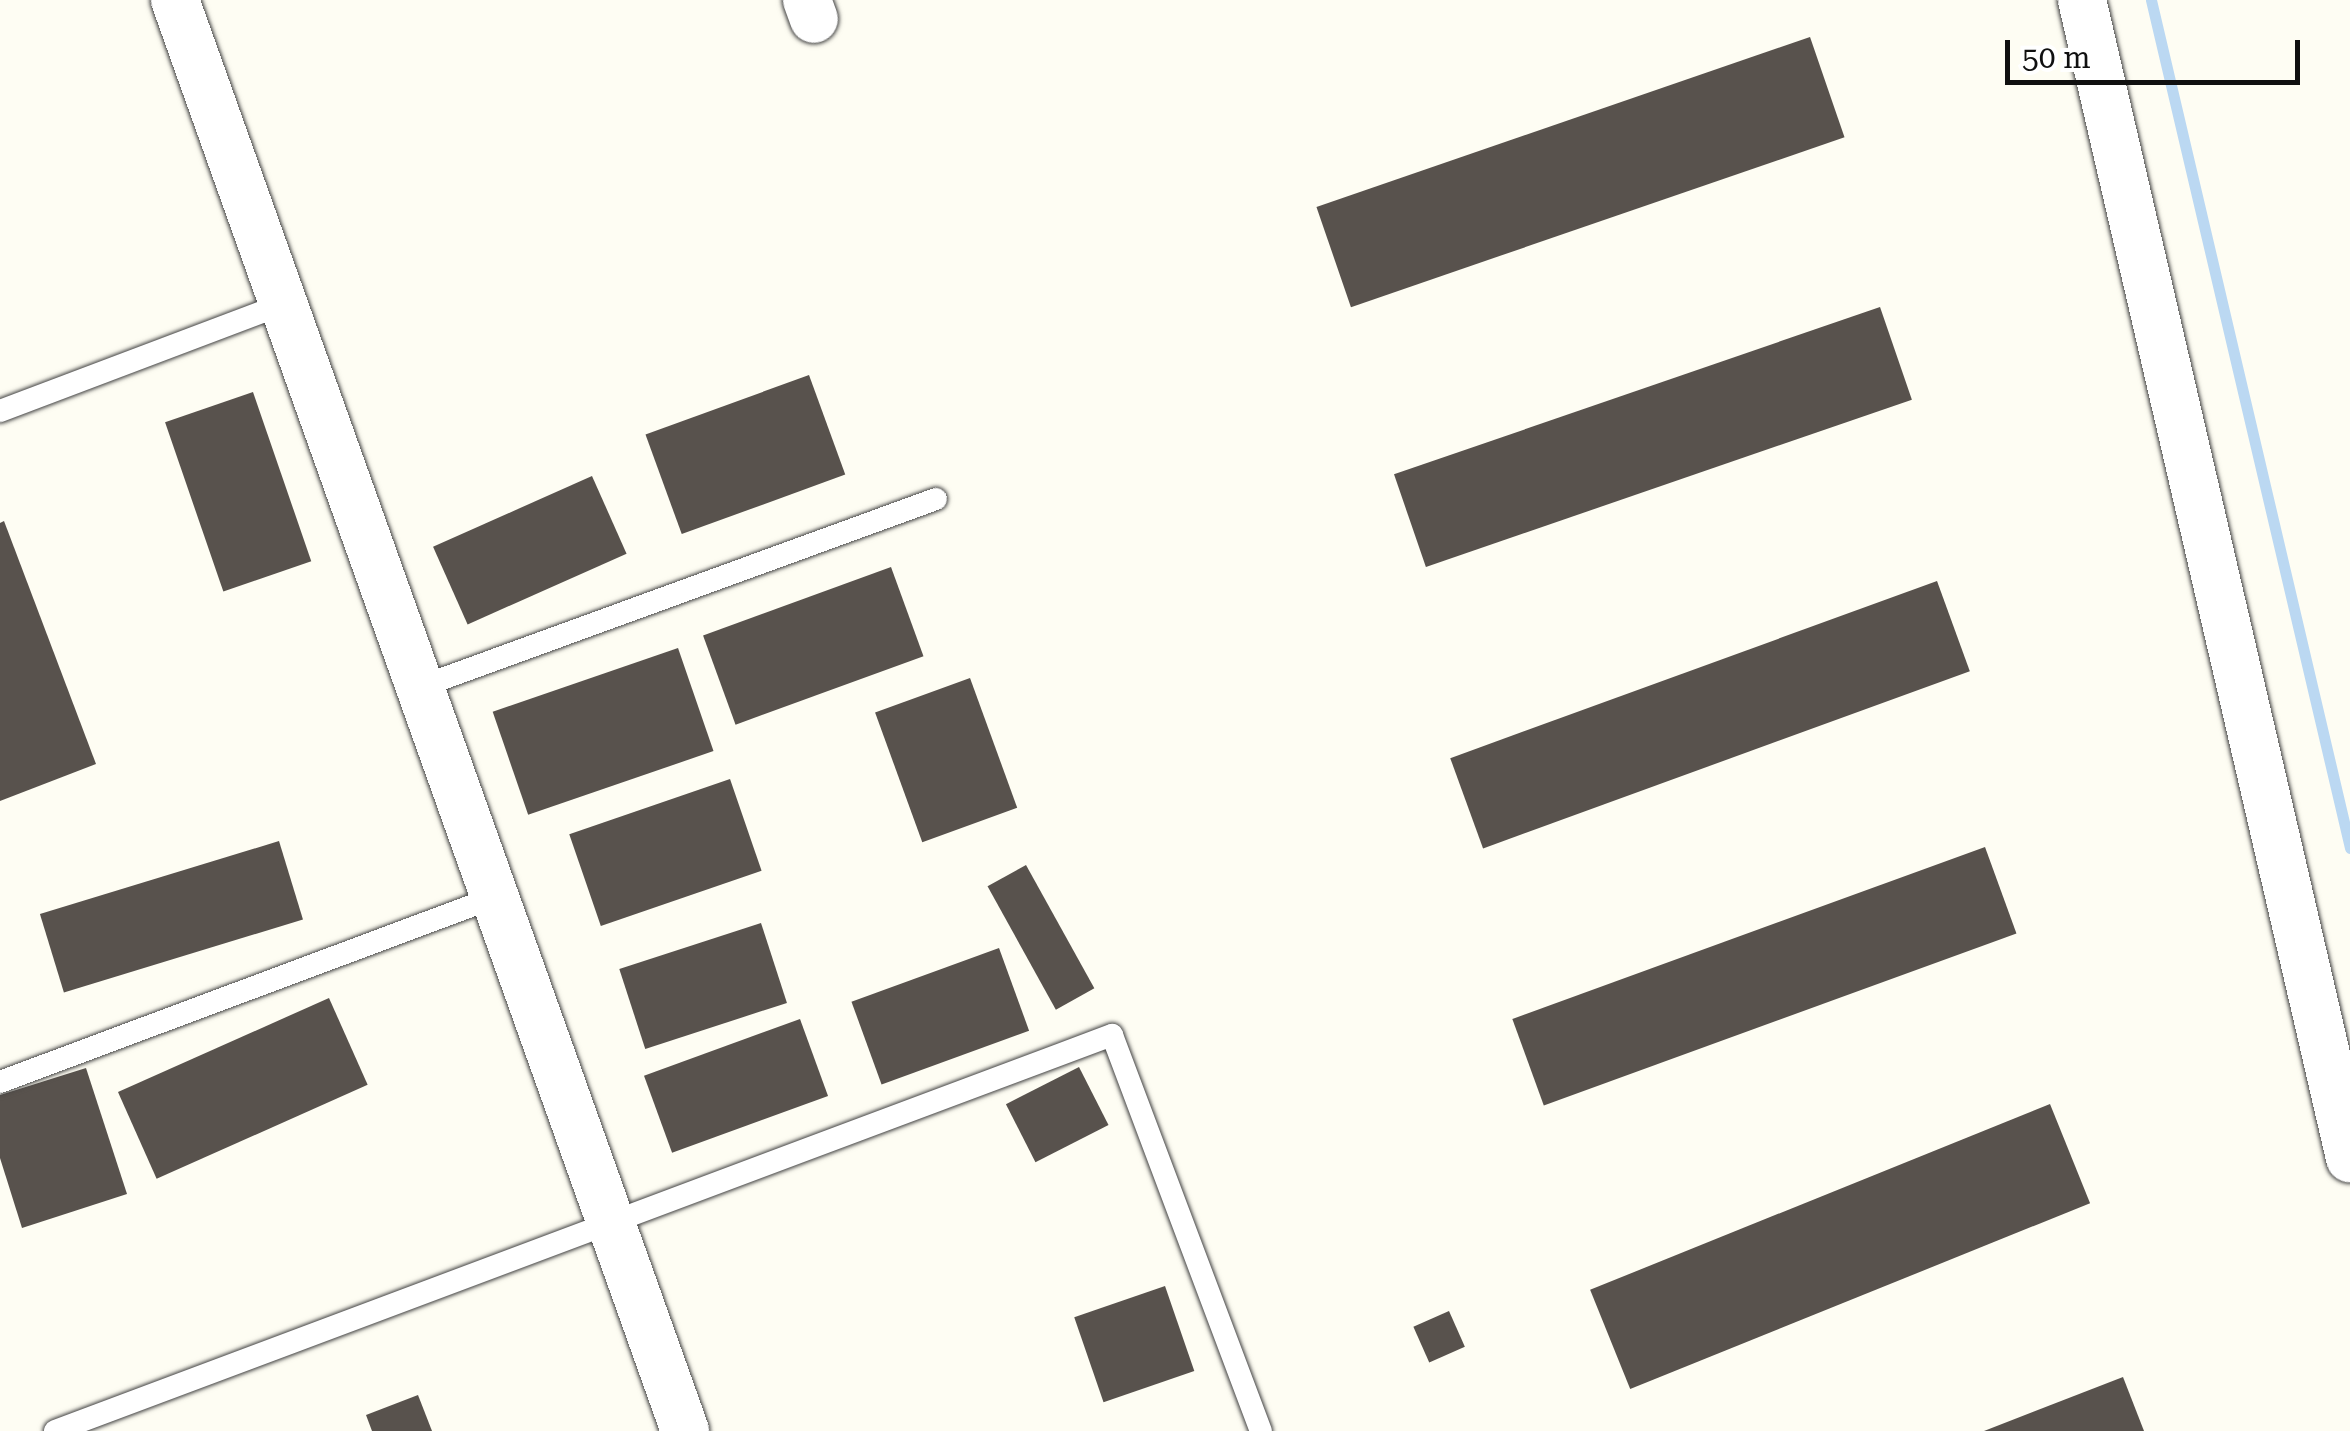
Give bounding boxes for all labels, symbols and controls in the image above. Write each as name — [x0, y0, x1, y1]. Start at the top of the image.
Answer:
scale bar — [2010, 20, 2305, 82]
text: 50 m — [2022, 40, 2091, 75]

